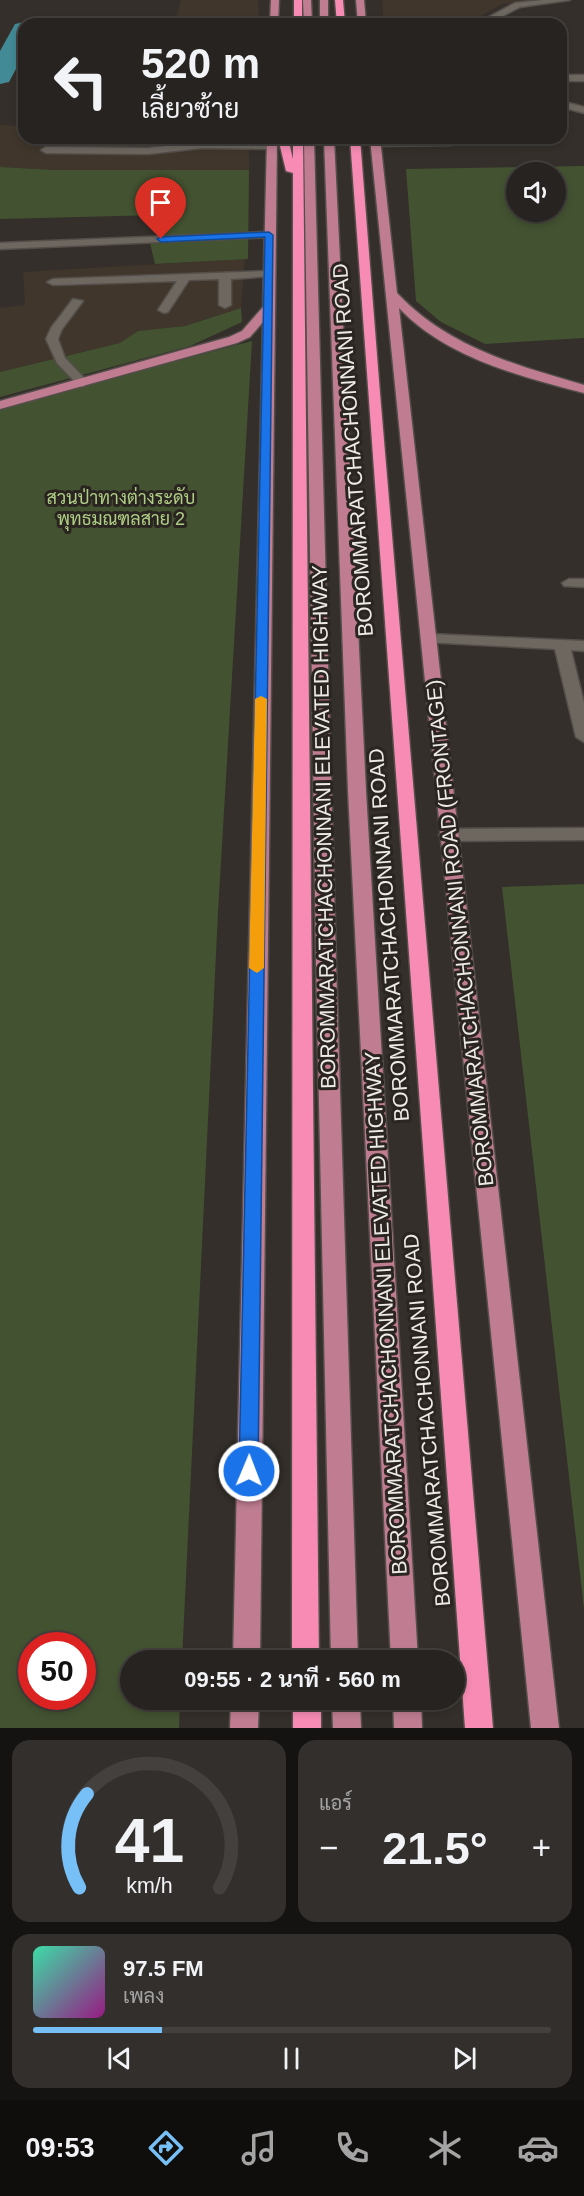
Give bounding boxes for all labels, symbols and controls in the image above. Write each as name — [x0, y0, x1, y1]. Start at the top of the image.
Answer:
text: 520 m — [141, 40, 260, 87]
icon: left — [42, 42, 120, 120]
text: เลี้ยวซ้าย — [141, 94, 239, 124]
map controls — [506, 162, 566, 222]
button: sound — [506, 162, 566, 222]
pin — [135, 177, 186, 239]
icon: arrive — [144, 186, 177, 219]
street label: BOROMMARATCHACHONNANI ROAD — [328, 263, 377, 637]
park label: สวนป่าทางต่างระดับ พุทธมณฑลสาย 2 — [47, 486, 195, 531]
street label: BOROMMARATCHACHONNANI ELEVATED HIGHWAY — [307, 565, 340, 1089]
street label: BOROMMARATCHACHONNANI ROAD (FRONTAGE) — [421, 679, 498, 1187]
street label: BOROMMARATCHACHONNANI ROAD — [364, 748, 413, 1122]
street label: BOROMMARATCHACHONNANI ELEVATED HIGHWAY — [360, 1051, 411, 1575]
street label: BOROMMARATCHACHONNANI ROAD — [399, 1233, 454, 1607]
position arrow — [217, 1439, 281, 1503]
speed limit sign: 50 — [18, 1632, 96, 1710]
text: 09:55 · 2 นาที · 560 m — [184, 1667, 401, 1692]
text: แอร์ — [319, 1792, 352, 1814]
text: 41 — [114, 1806, 184, 1875]
text: 21.5° — [382, 1823, 488, 1874]
text: − — [319, 1829, 338, 1866]
text: + — [532, 1829, 551, 1866]
text: km/h — [126, 1874, 172, 1898]
text: 97.5 FM — [123, 1956, 204, 1981]
text: เพลง — [123, 1985, 164, 2007]
icon: previous — [103, 2042, 136, 2075]
icon: pause — [275, 2042, 308, 2075]
icon: next — [448, 2042, 481, 2075]
icon: directions — [145, 2127, 187, 2169]
icon: music — [238, 2127, 280, 2169]
icon: phone — [331, 2127, 373, 2169]
icon: climate — [424, 2127, 466, 2169]
icon: car — [517, 2127, 559, 2169]
text: 09:53 — [25, 2133, 94, 2163]

